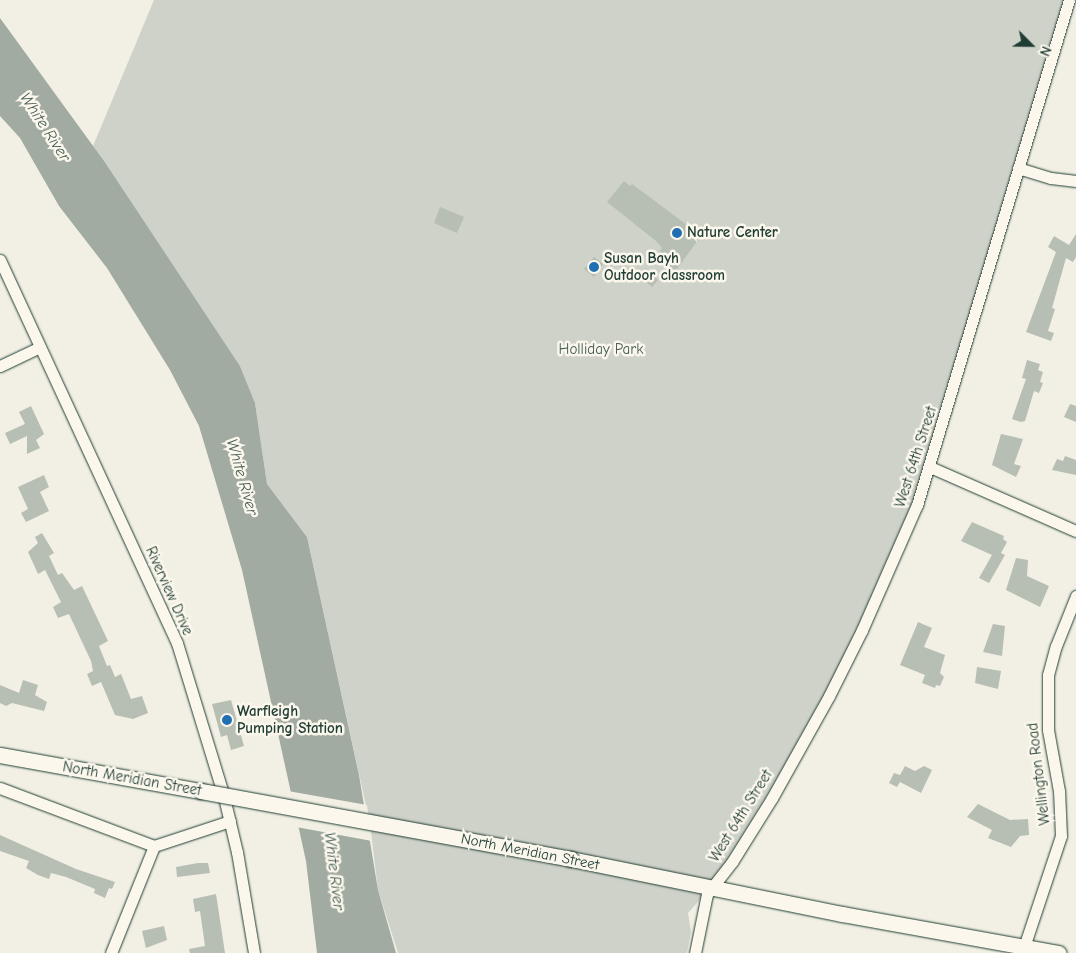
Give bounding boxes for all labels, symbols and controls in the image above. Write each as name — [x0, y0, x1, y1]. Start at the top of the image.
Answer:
north arrow — [1006, 20, 1056, 70]
text: N — [1036, 44, 1055, 59]
water label: White River — [16, 89, 74, 165]
place label: Nature Center — [687, 224, 778, 242]
marker: Nature Center — [671, 227, 683, 239]
place label: Susan Bayh Outdoor classroom — [604, 249, 725, 284]
marker: Susan Bayh Outdoor classroom — [588, 261, 600, 273]
park label: Holliday Park — [559, 341, 643, 359]
street label: West 64th Street — [891, 404, 941, 510]
water label: White River — [222, 437, 262, 517]
street label: Riverview Drive — [141, 544, 197, 638]
place label: Warfleigh Pumping Station — [237, 702, 343, 737]
marker: Warfleigh Pumping Station — [221, 714, 233, 726]
street label: Wellington Road — [1024, 722, 1054, 826]
street label: North Meridian Street — [61, 758, 203, 800]
street label: West 64th Street — [705, 767, 777, 865]
street label: North Meridian Street — [459, 830, 601, 874]
water label: White River — [320, 831, 348, 911]

